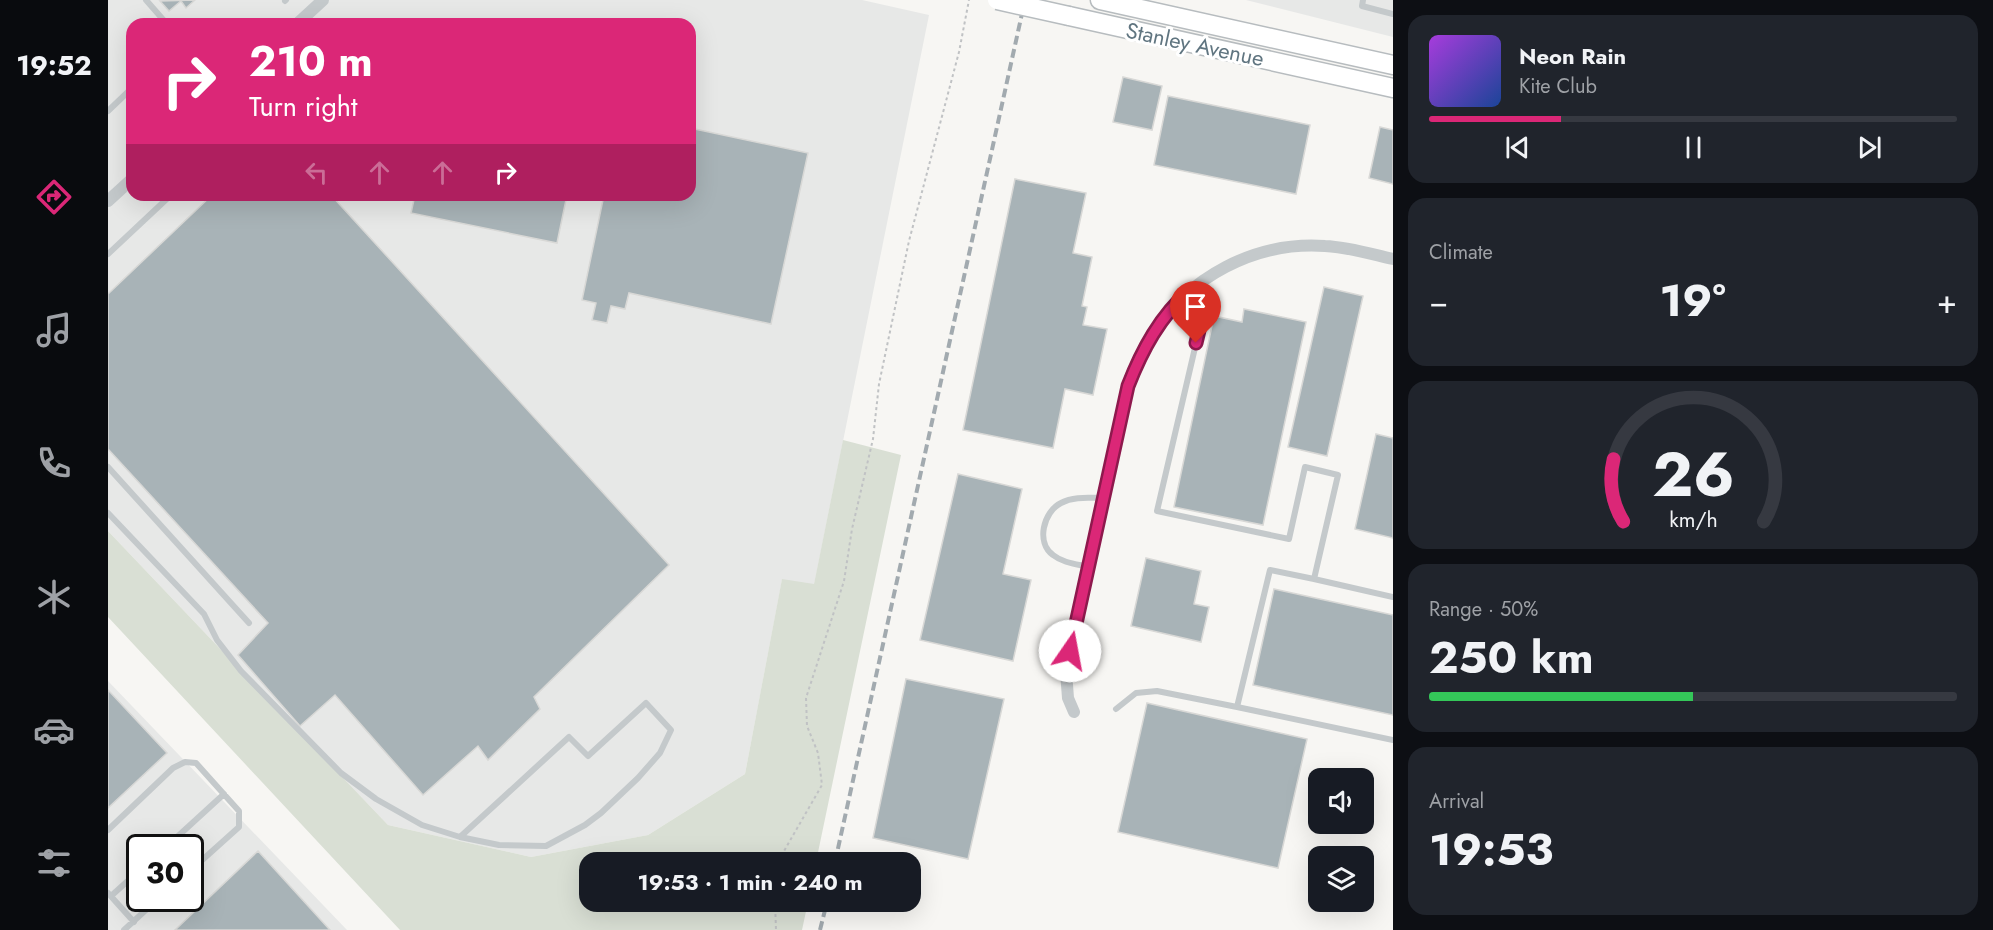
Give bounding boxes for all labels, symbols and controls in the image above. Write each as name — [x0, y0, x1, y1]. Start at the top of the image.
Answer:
street label: Stanley Avenue — [1123, 14, 1267, 74]
text: 210 m — [249, 31, 373, 92]
text: Neon Rain — [1519, 40, 1626, 72]
icon: right — [150, 42, 228, 120]
text: 19:52 — [16, 46, 92, 85]
text: Kite Club — [1519, 72, 1597, 101]
text: Turn right — [249, 87, 357, 126]
icon: previous — [1501, 131, 1534, 164]
icon: pause — [1677, 131, 1710, 164]
icon: next — [1853, 131, 1886, 164]
icon: left — [300, 156, 333, 189]
icon: ahead — [363, 156, 396, 189]
icon: ahead — [426, 156, 459, 189]
icon: right — [489, 156, 522, 189]
icon: directions — [33, 176, 75, 218]
text: Climate — [1429, 238, 1493, 267]
text: 19° — [1659, 268, 1726, 333]
text: − — [1429, 278, 1448, 325]
text: + — [1937, 278, 1957, 325]
pin — [1170, 281, 1221, 343]
icon: arrive — [1179, 290, 1212, 323]
icon: music — [33, 309, 75, 351]
text: 26 — [1652, 429, 1734, 519]
icon: phone — [33, 442, 75, 484]
text: km/h — [1669, 504, 1717, 535]
icon: climate — [33, 576, 75, 618]
text: Range · 50% — [1429, 595, 1538, 624]
position arrow — [1038, 619, 1102, 683]
text: 250 km — [1429, 625, 1594, 690]
icon: car — [33, 709, 75, 751]
map controls — [1308, 768, 1374, 912]
button: sound — [1308, 768, 1374, 834]
text: Arrival — [1429, 787, 1484, 816]
text: 19:53 — [1429, 817, 1553, 882]
speed limit sign: 30 — [126, 834, 204, 912]
icon: filters — [33, 842, 75, 884]
button: layers — [1308, 846, 1374, 912]
text: 19:53 · 1 min · 240 m — [638, 866, 862, 898]

